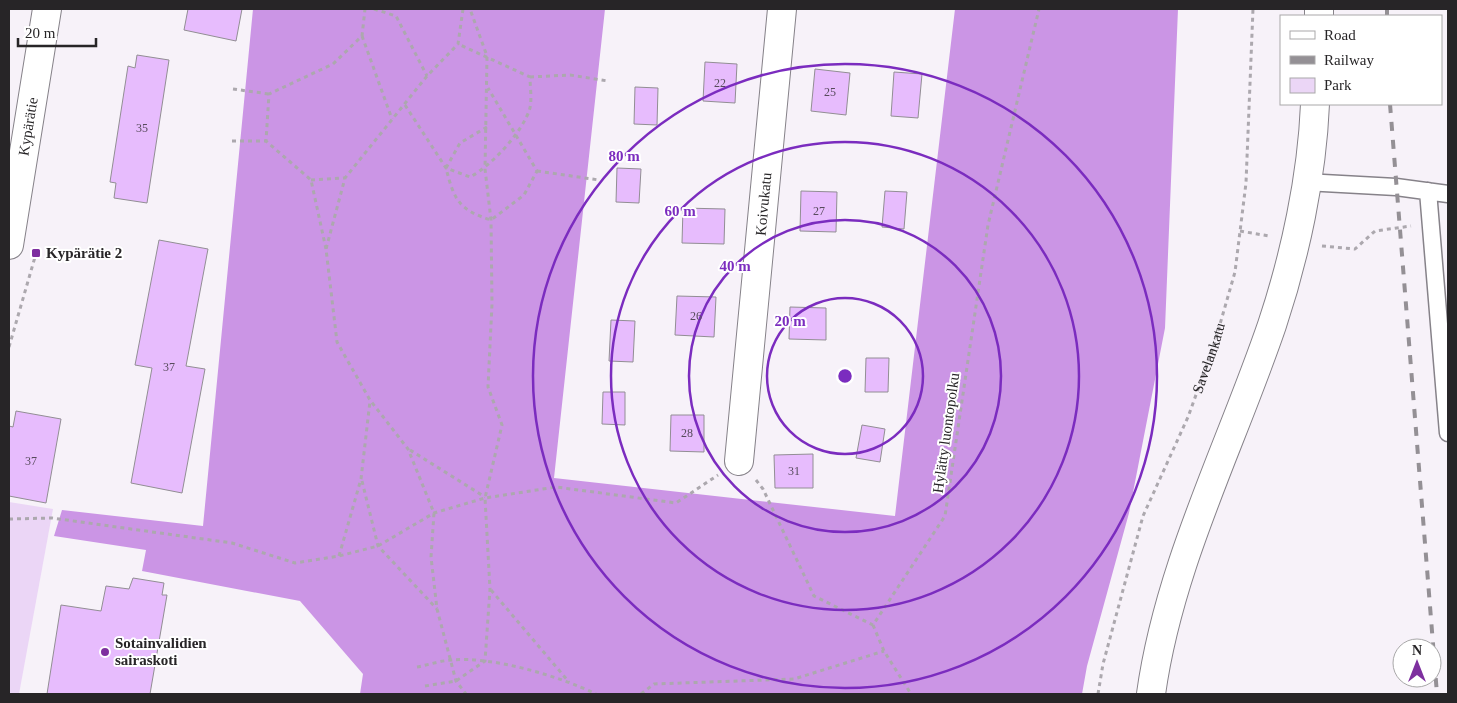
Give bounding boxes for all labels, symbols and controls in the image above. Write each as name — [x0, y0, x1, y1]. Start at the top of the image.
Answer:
scale bar — [18, 15, 95, 47]
legend — [1280, 15, 1442, 105]
text: 20 m — [25, 25, 56, 41]
text: Road — [1324, 27, 1356, 43]
text: Railway — [1324, 52, 1374, 68]
house number: 22 — [714, 76, 726, 90]
text: Park — [1324, 77, 1352, 93]
house number: 25 — [824, 85, 836, 99]
street label: Kypärätie — [15, 96, 41, 157]
house number: 35 — [136, 121, 148, 135]
text: 80 m — [608, 148, 640, 164]
street label: Koivukatu — [752, 171, 774, 236]
text: 60 m — [664, 203, 696, 219]
house number: 27 — [813, 204, 825, 218]
place label: Kypärätie 2 — [46, 245, 122, 261]
marker: Kypärätie 2 — [30, 247, 42, 259]
text: 40 m — [719, 258, 751, 274]
house number: 26 — [690, 309, 702, 323]
text: 20 m — [774, 313, 806, 329]
street label: Savelankatu — [1189, 321, 1228, 395]
house number: 37 — [163, 360, 175, 374]
centre of rings — [836, 367, 854, 385]
street label: Hylätty luontopolku — [930, 371, 962, 494]
house number: 28 — [681, 426, 693, 440]
house number: 37 — [25, 454, 37, 468]
house number: 31 — [788, 464, 800, 478]
place label: Sotainvalidien sairaskoti — [115, 635, 207, 668]
north arrow — [1392, 638, 1442, 688]
text: N — [1412, 643, 1422, 658]
marker: Sotainvalidien sairaskoti — [99, 646, 111, 658]

